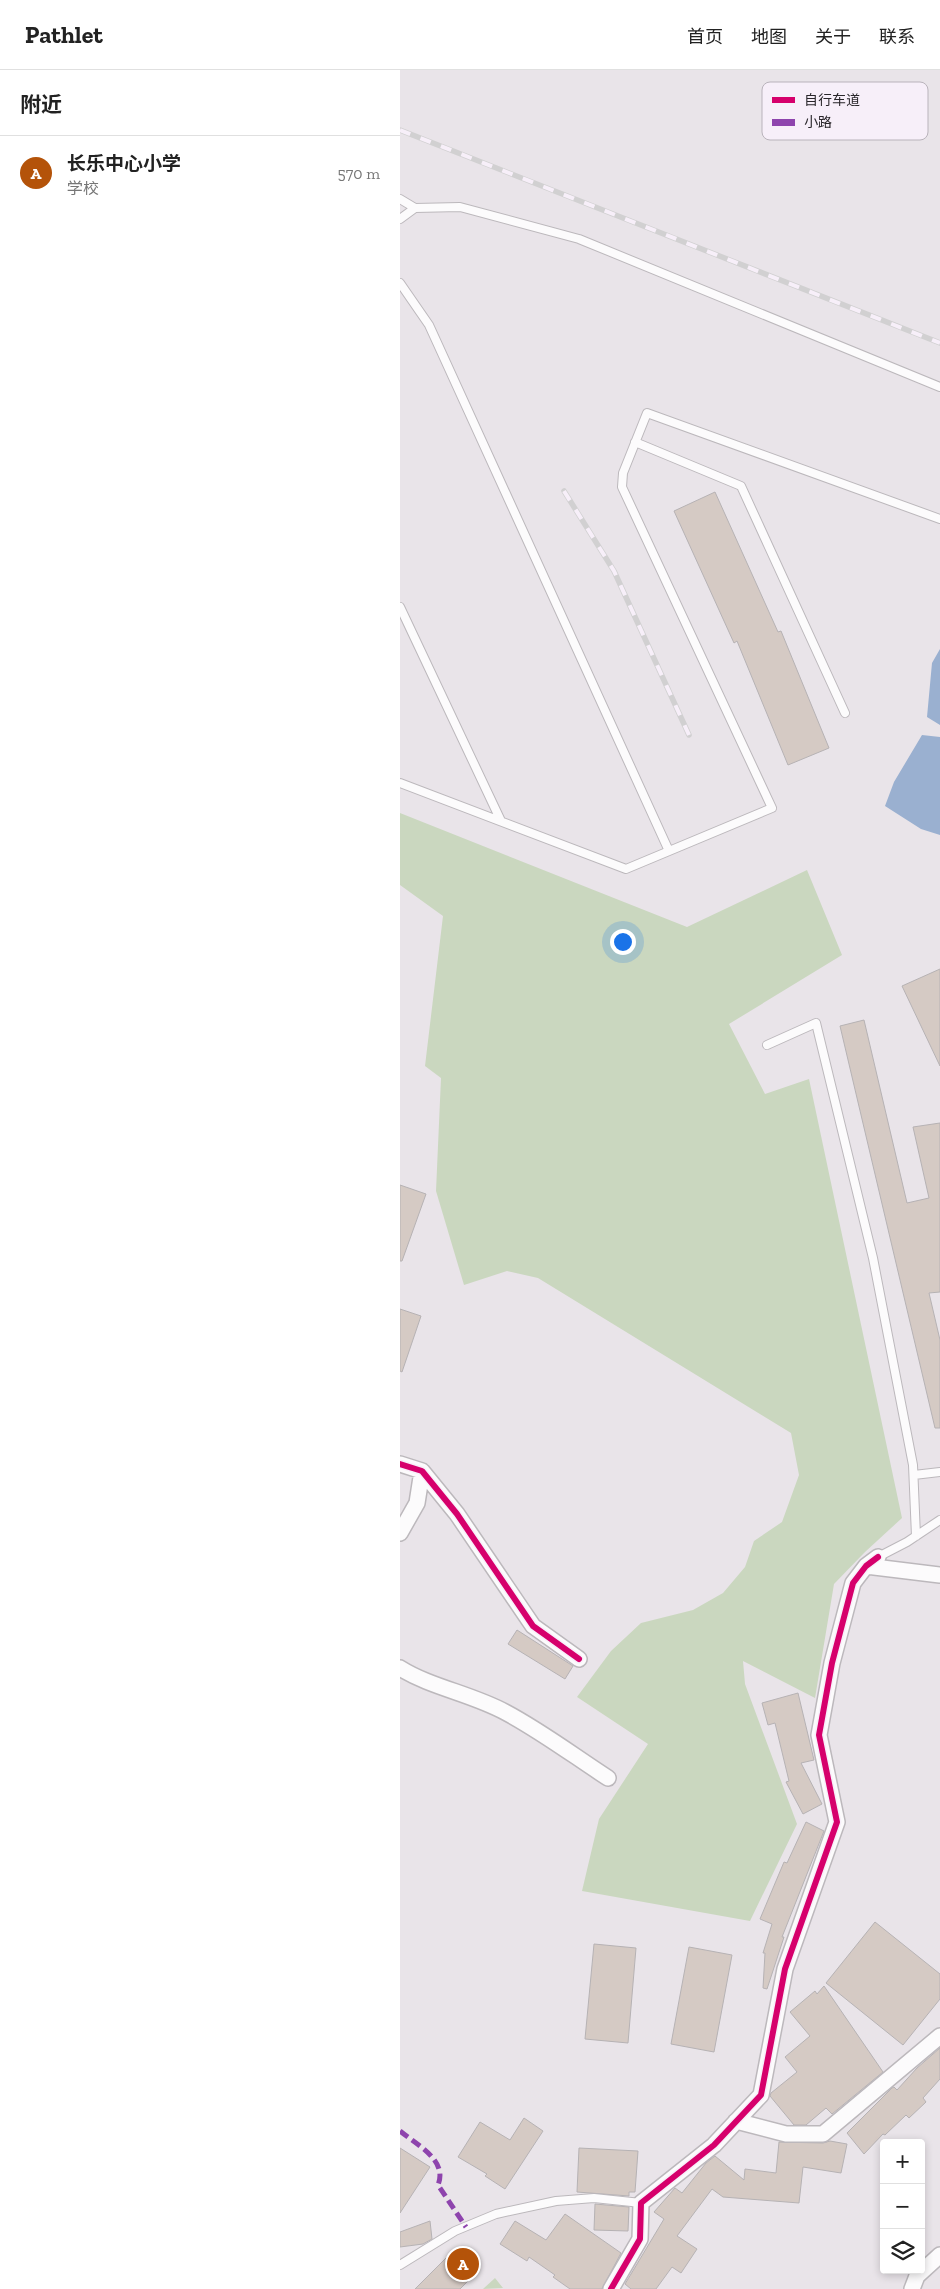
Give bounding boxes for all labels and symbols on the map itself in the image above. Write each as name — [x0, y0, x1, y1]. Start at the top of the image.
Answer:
legend — [762, 82, 928, 140]
text: 自行车道 — [804, 92, 860, 109]
text: 小路 — [804, 114, 832, 131]
your location — [610, 929, 636, 955]
pin: A — [447, 2245, 479, 2283]

